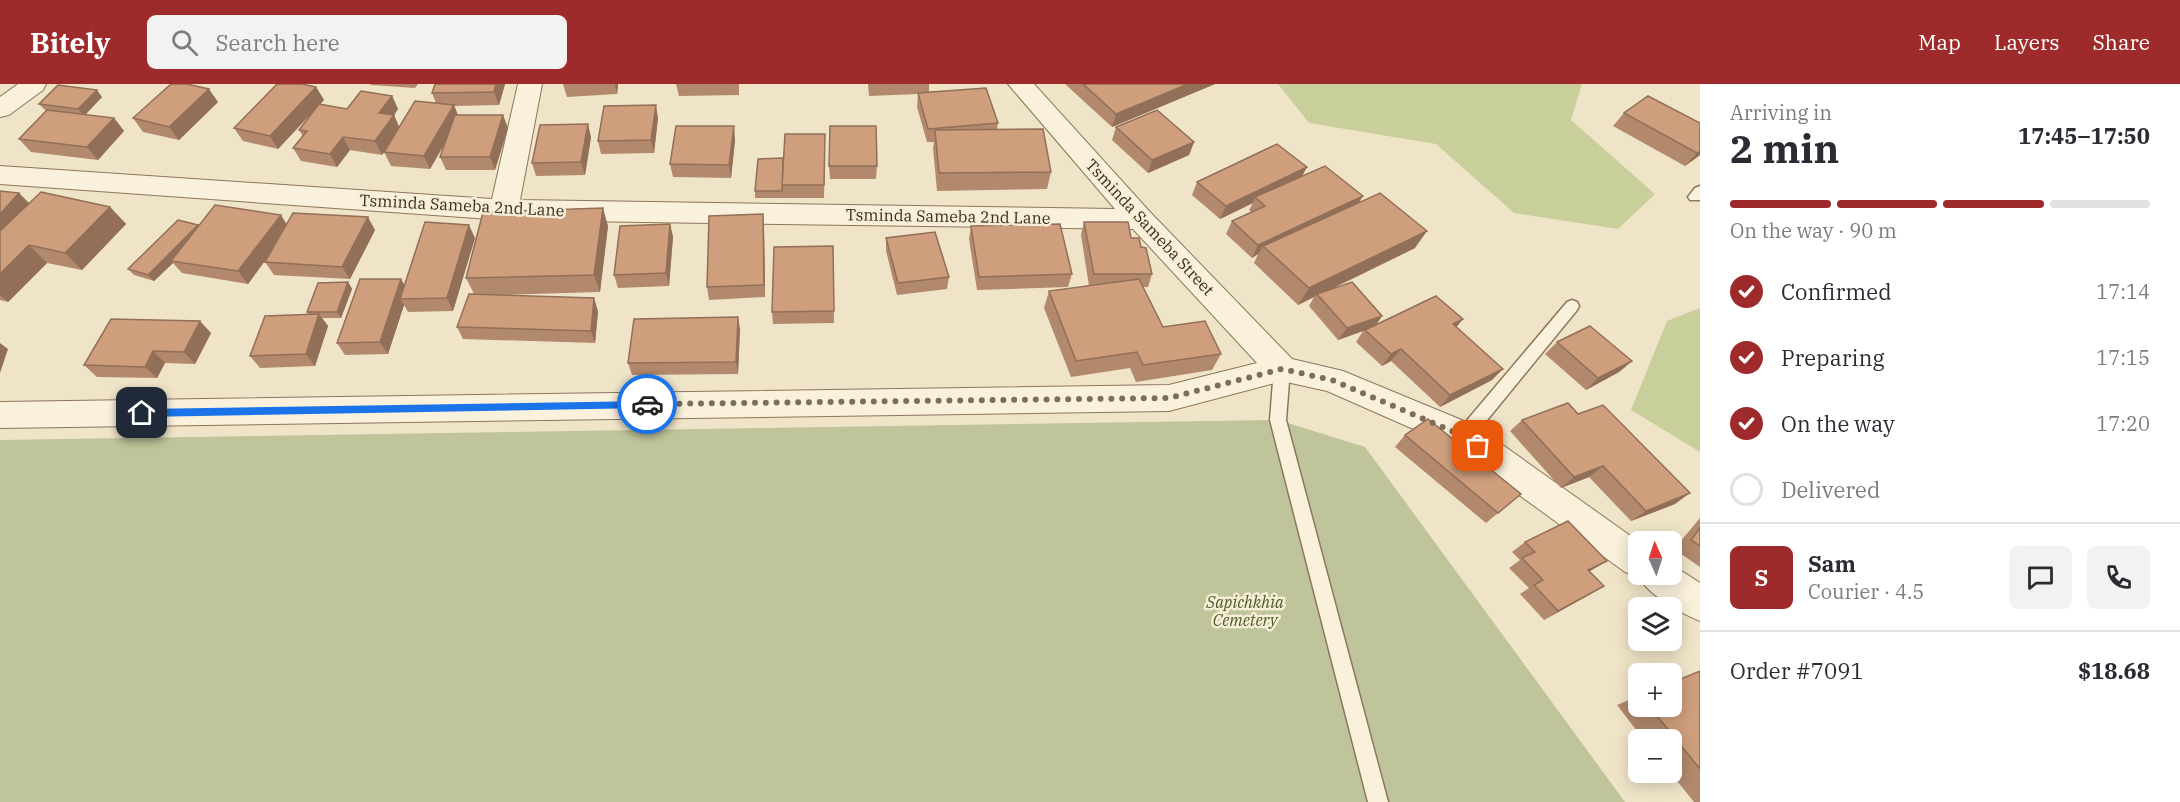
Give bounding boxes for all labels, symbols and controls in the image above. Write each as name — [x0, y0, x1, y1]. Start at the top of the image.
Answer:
search box — [147, 15, 567, 69]
text: Bitely — [30, 24, 111, 61]
icon: search — [168, 26, 201, 59]
text: Search here — [216, 28, 339, 57]
text: Map — [1918, 28, 1961, 56]
text: Layers — [1994, 28, 2060, 56]
text: Share — [2093, 28, 2150, 56]
text: Arriving in — [1730, 99, 1832, 126]
text: 17:45–17:50 — [2018, 121, 2150, 150]
text: 2 min — [1730, 123, 1839, 174]
street label: Tsminda Sameba Street — [1081, 155, 1219, 300]
street label: Tsminda Sameba 2nd Lane — [359, 190, 565, 220]
street label: Tsminda Sameba 2nd Lane — [845, 204, 1051, 228]
text: On the way · 90 m — [1730, 217, 1897, 244]
icon: check — [1730, 275, 1763, 308]
text: Confirmed — [1781, 277, 1892, 306]
text: 17:14 — [2096, 278, 2150, 305]
icon: check — [1730, 341, 1763, 374]
text: Preparing — [1781, 343, 1885, 372]
text: 17:15 — [2096, 344, 2150, 371]
courier — [617, 374, 677, 434]
pin — [116, 387, 167, 438]
icon: car — [631, 388, 664, 421]
icon: home — [125, 396, 158, 429]
icon: check — [1730, 407, 1763, 440]
text: On the way — [1781, 409, 1895, 438]
text: 17:20 — [2096, 410, 2150, 437]
pin — [1452, 420, 1503, 471]
icon: bag — [1461, 429, 1494, 462]
text: Delivered — [1781, 475, 1880, 504]
north arrow — [1628, 531, 1682, 585]
map controls — [1628, 531, 1682, 783]
button: chat — [2009, 546, 2072, 609]
button: phone — [2087, 546, 2150, 609]
text: Sam — [1808, 549, 1856, 578]
text: S — [1755, 563, 1768, 592]
text: Courier · 4.5 — [1808, 578, 1924, 605]
park label: Sapichkhia Cemetery — [1205, 592, 1284, 630]
button: layers — [1628, 597, 1682, 651]
text: Order #7091 — [1730, 656, 1864, 685]
text: $18.68 — [2078, 656, 2150, 685]
button: + — [1628, 663, 1682, 717]
button: − — [1628, 729, 1682, 783]

